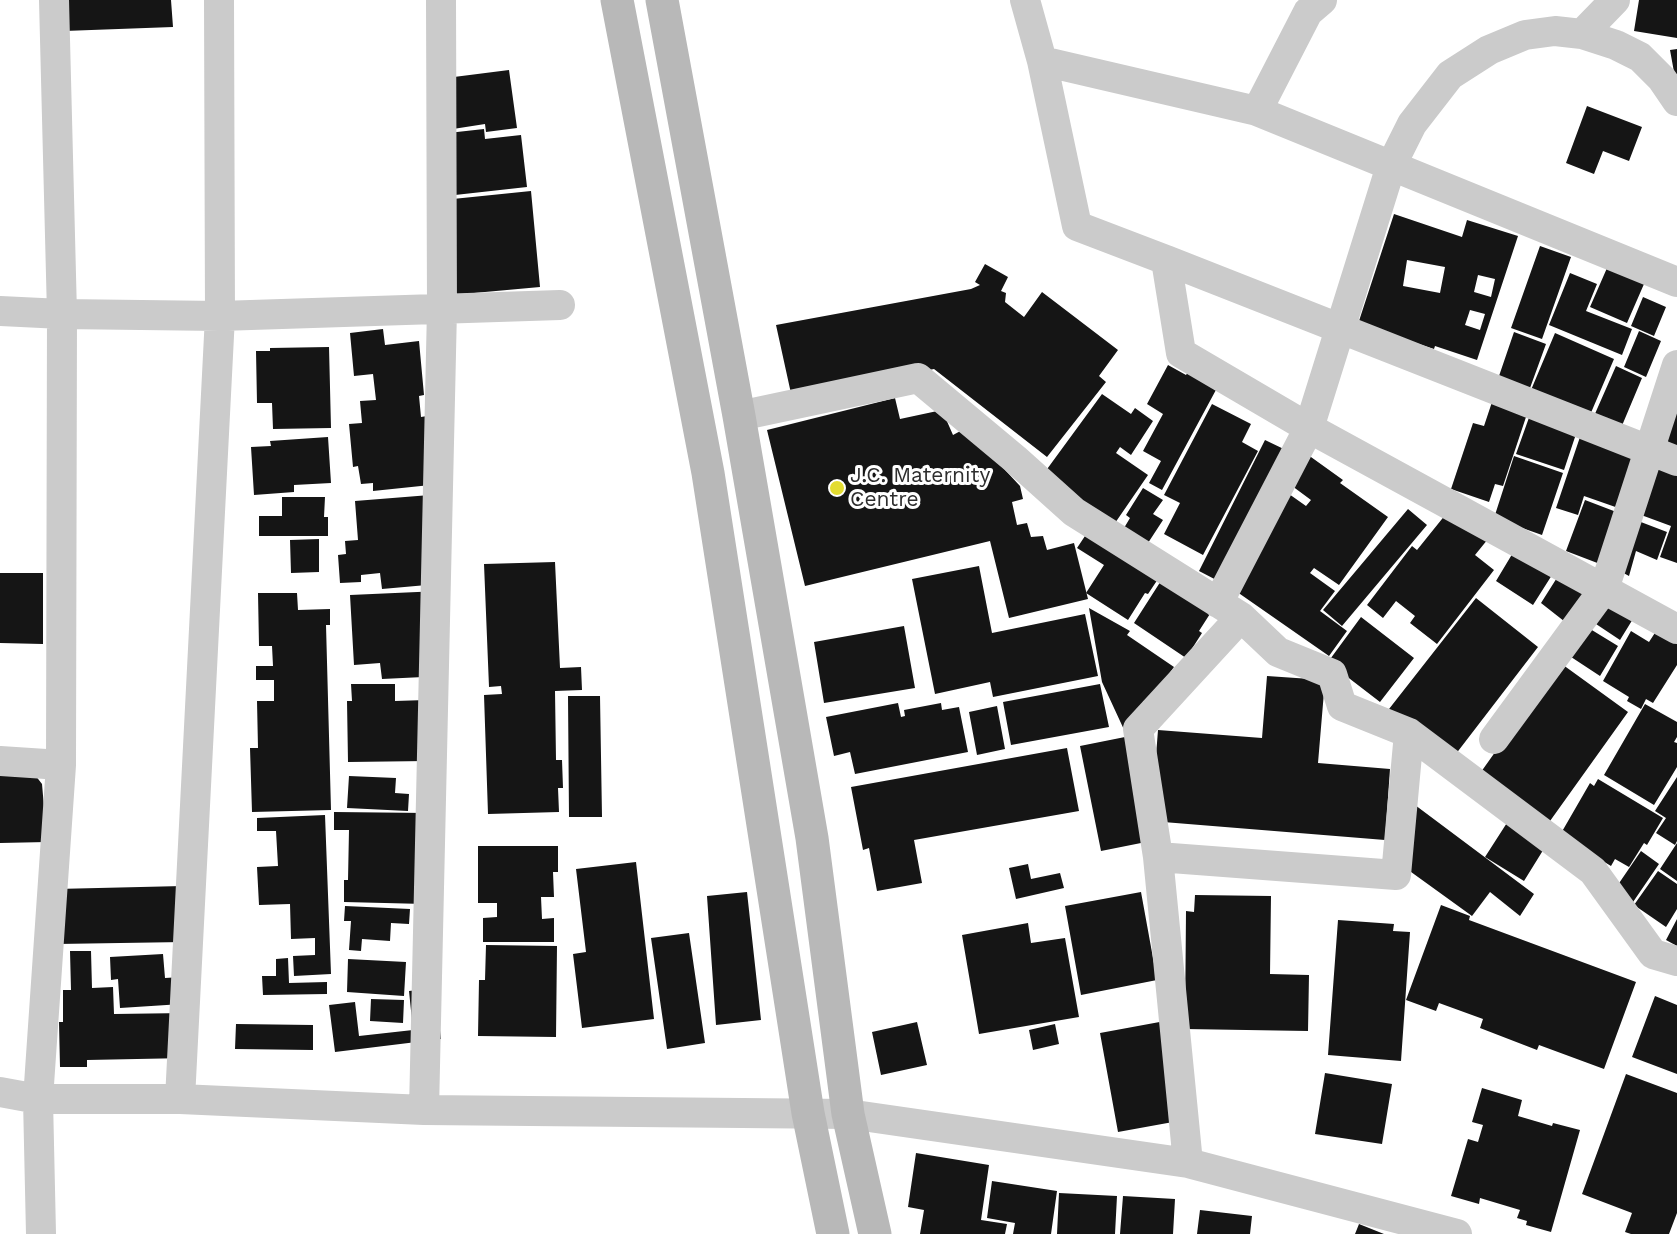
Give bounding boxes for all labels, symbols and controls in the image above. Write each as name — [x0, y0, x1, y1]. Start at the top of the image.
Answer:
place label: J.C. Maternity Centre — [850, 463, 990, 513]
marker: J.C. Maternity Centre — [828, 479, 846, 497]

